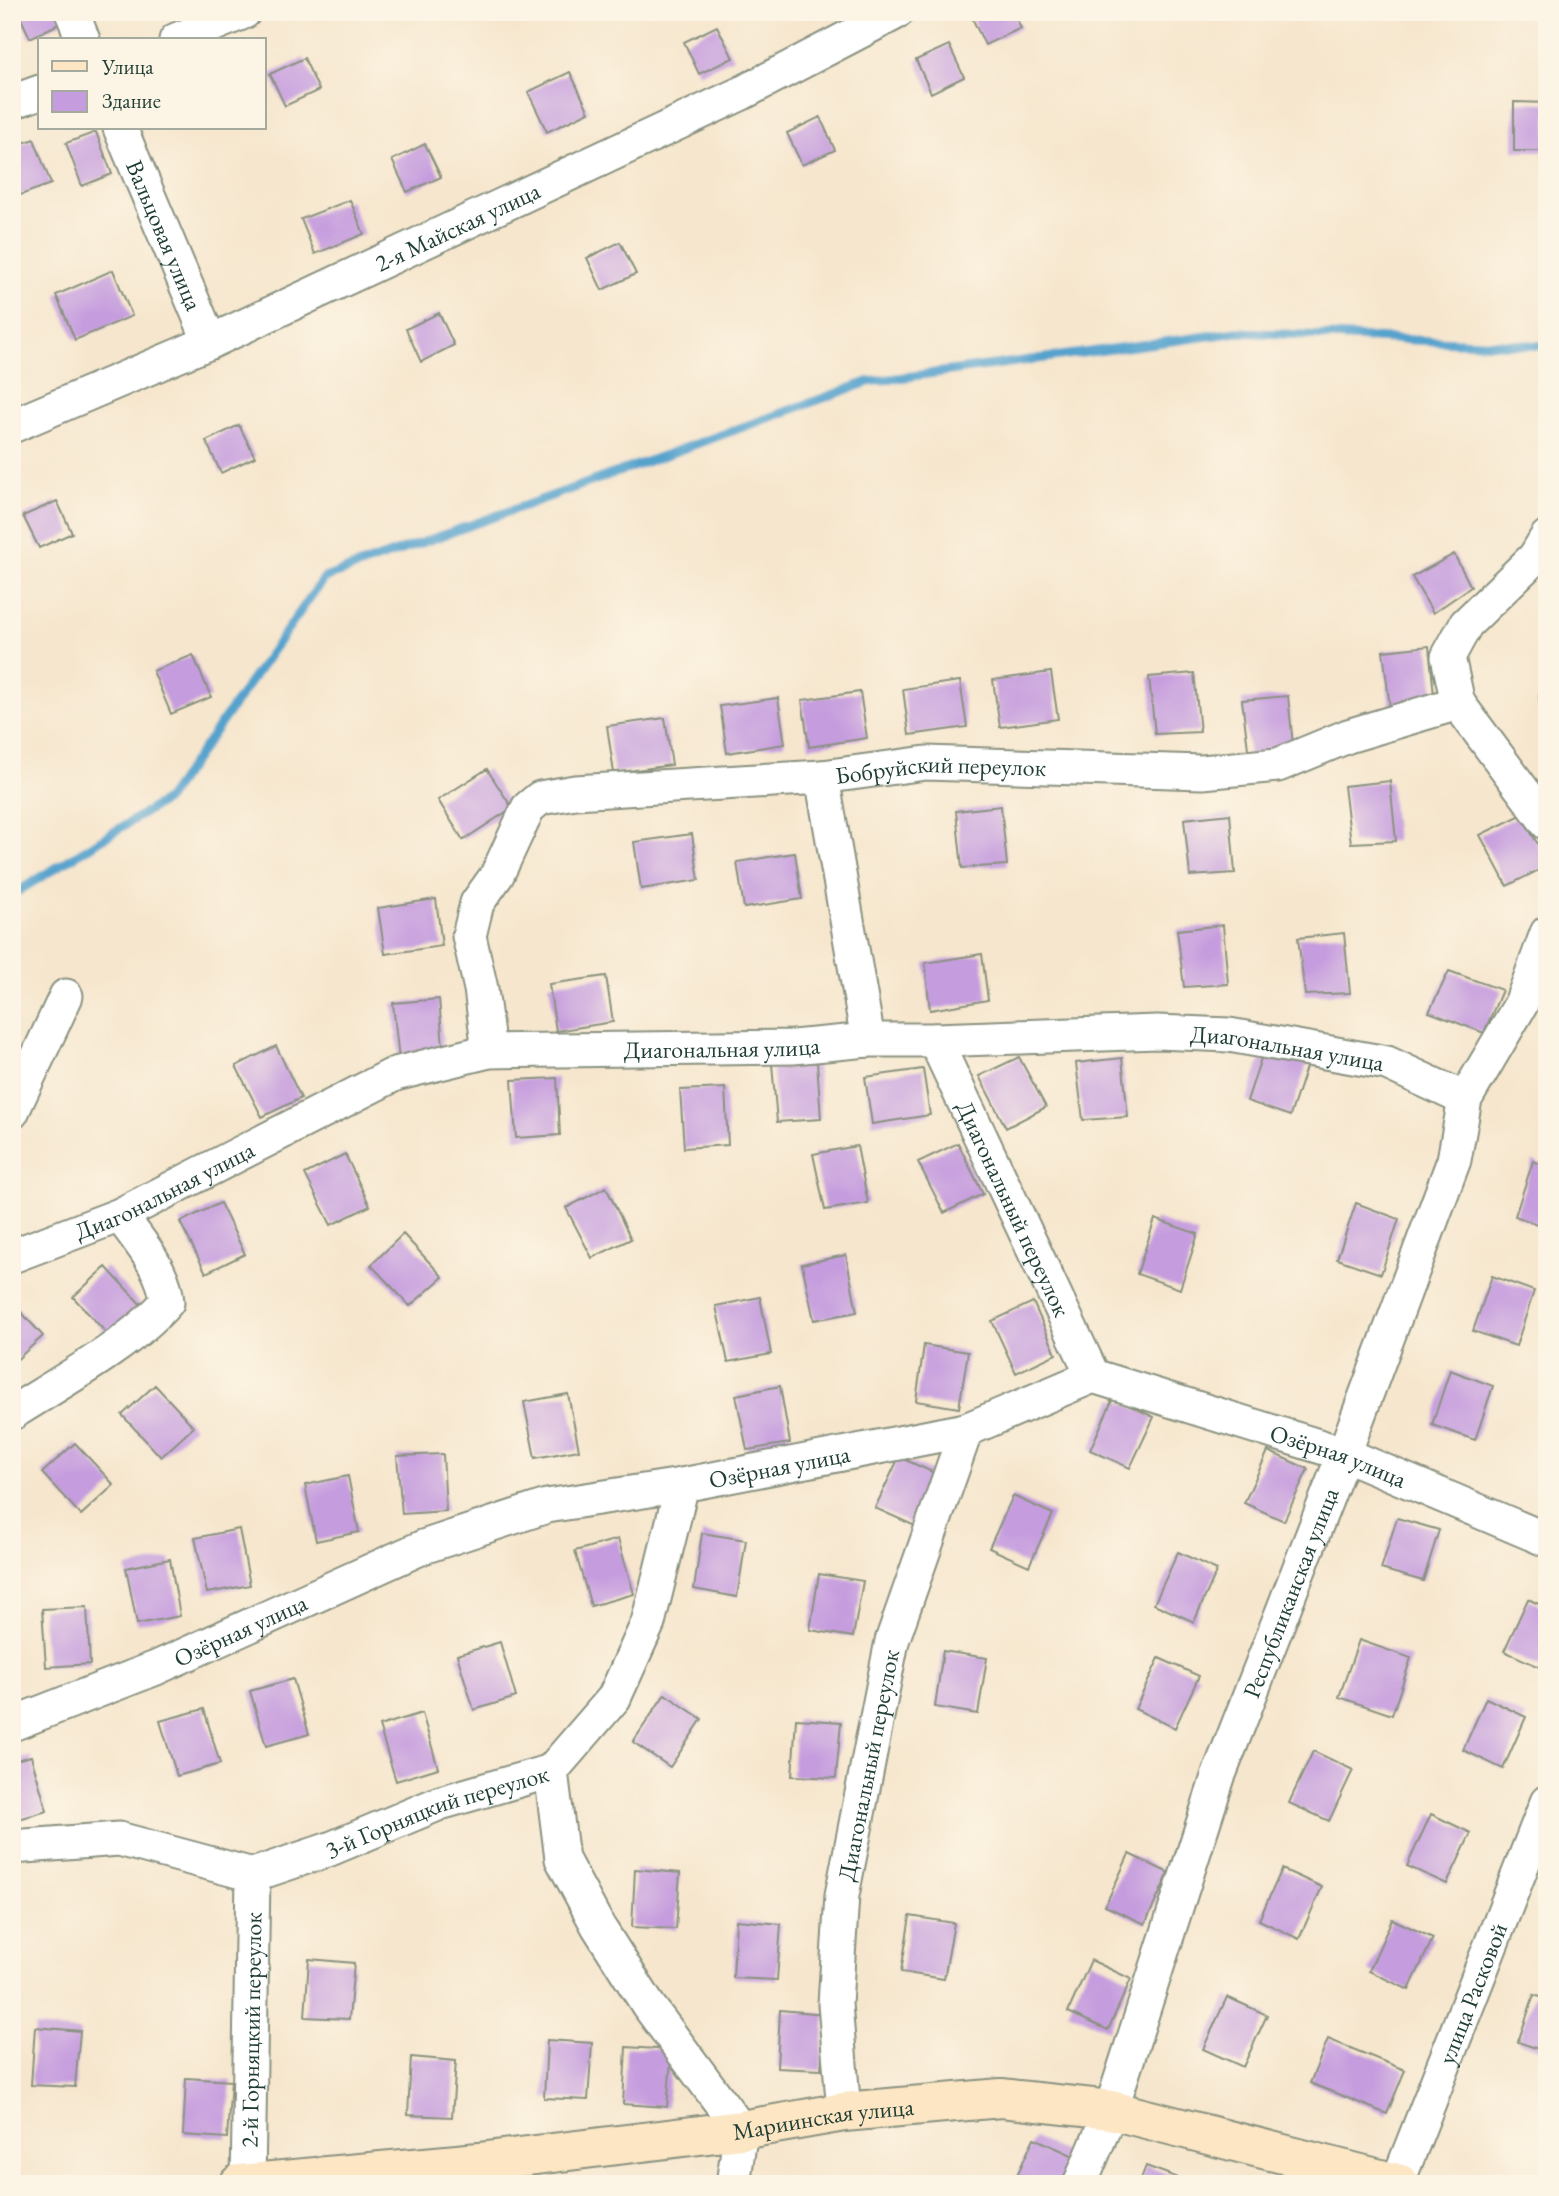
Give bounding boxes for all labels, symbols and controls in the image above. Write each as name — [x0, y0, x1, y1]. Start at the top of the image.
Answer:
legend — [38, 38, 266, 130]
text: Улица — [101, 53, 154, 80]
text: Здание — [102, 87, 161, 114]
street label: Вальцовая улица — [120, 155, 210, 315]
street label: 2-я Майская улица — [370, 174, 545, 278]
street label: Бобруйский переулок — [833, 747, 1047, 791]
street label: Диагональная улица — [1189, 1018, 1387, 1078]
street label: Диагональная улица — [623, 1029, 822, 1065]
street label: Диагональный переулок — [950, 1095, 1078, 1322]
street label: Диагональная улица — [70, 1133, 260, 1246]
street label: Озёрная улица — [1266, 1416, 1412, 1494]
street label: Озёрная улица — [706, 1437, 853, 1495]
street label: Республиканская улица — [1235, 1483, 1345, 1702]
street label: Озёрная улица — [169, 1586, 312, 1673]
street label: Диагональный переулок — [830, 1646, 906, 1884]
street label: 3-й Горняцкий переулок — [320, 1757, 553, 1865]
street label: 2-й Горняцкий переулок — [233, 1911, 268, 2148]
street label: улица Расковой — [1430, 1918, 1514, 2068]
street label: Мариинская улица — [730, 2090, 915, 2147]

